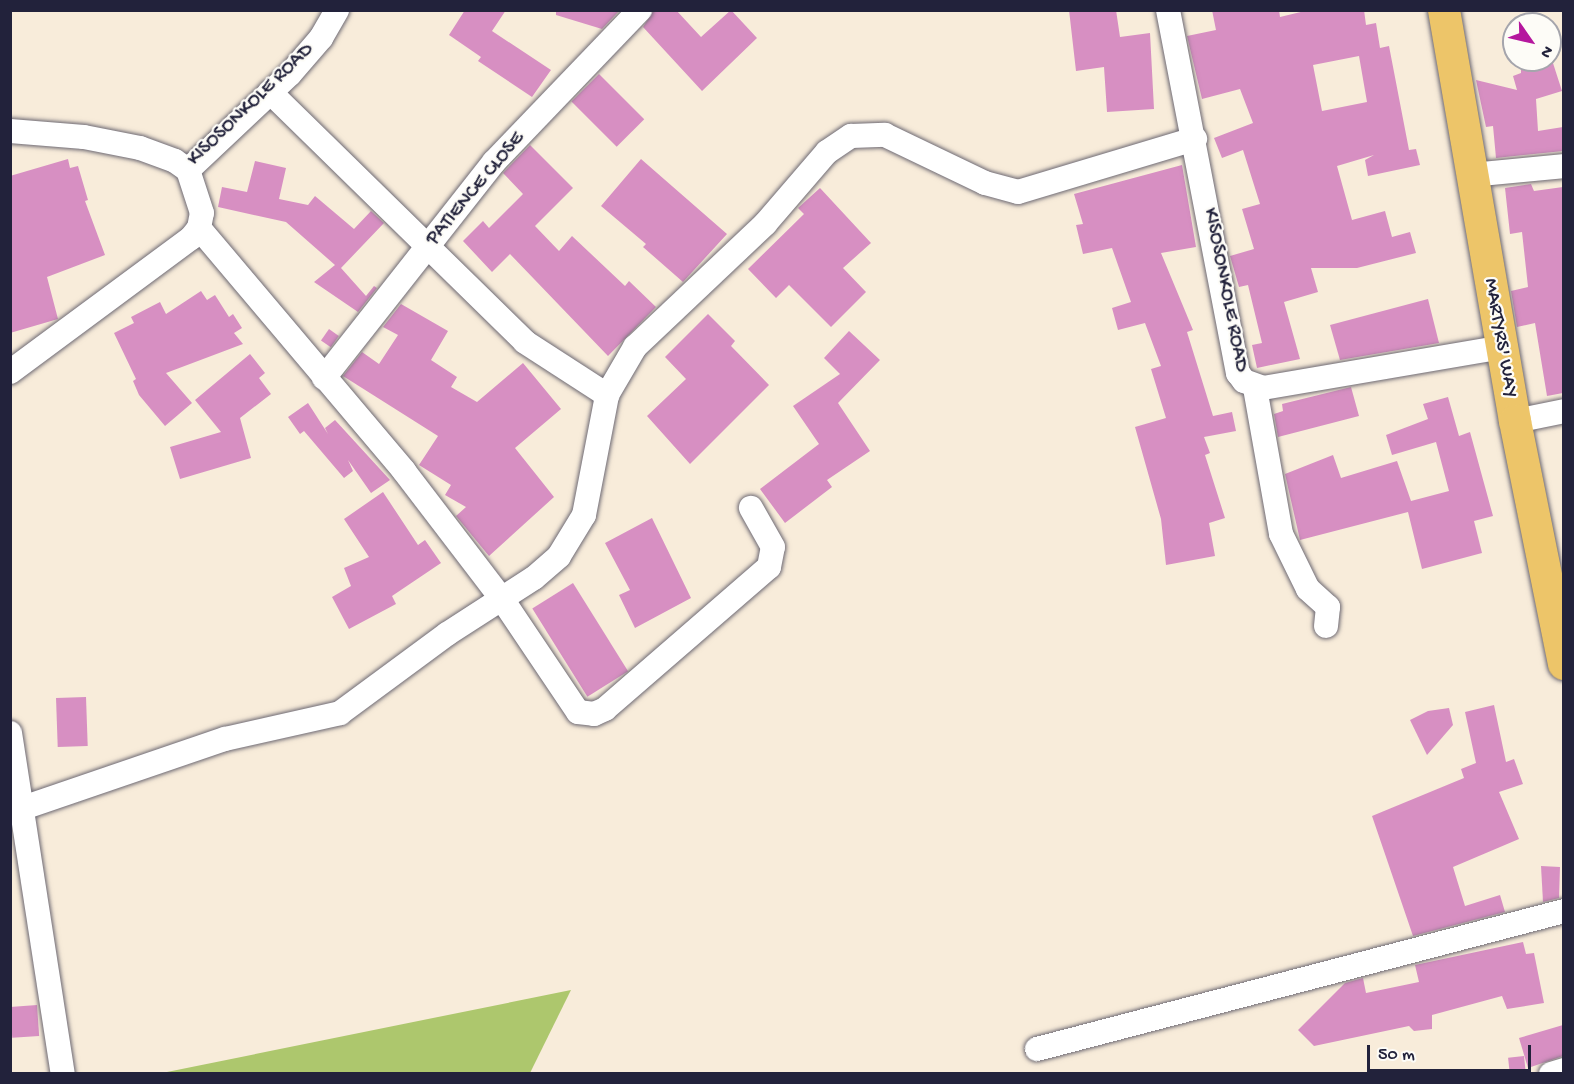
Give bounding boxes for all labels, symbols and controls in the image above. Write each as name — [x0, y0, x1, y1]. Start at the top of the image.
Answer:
north arrow — [1502, 12, 1562, 72]
street label: KISOSONKOLE ROAD — [183, 39, 319, 171]
text: N — [1535, 42, 1556, 61]
street label: PATIENCE CLOSE — [422, 127, 530, 251]
street label: KISOSONKOLE ROAD — [1197, 206, 1253, 374]
street label: MARTYRS' WAY — [1478, 276, 1522, 400]
scale bar — [1370, 1033, 1534, 1071]
text: 50 m — [1378, 1045, 1415, 1066]

